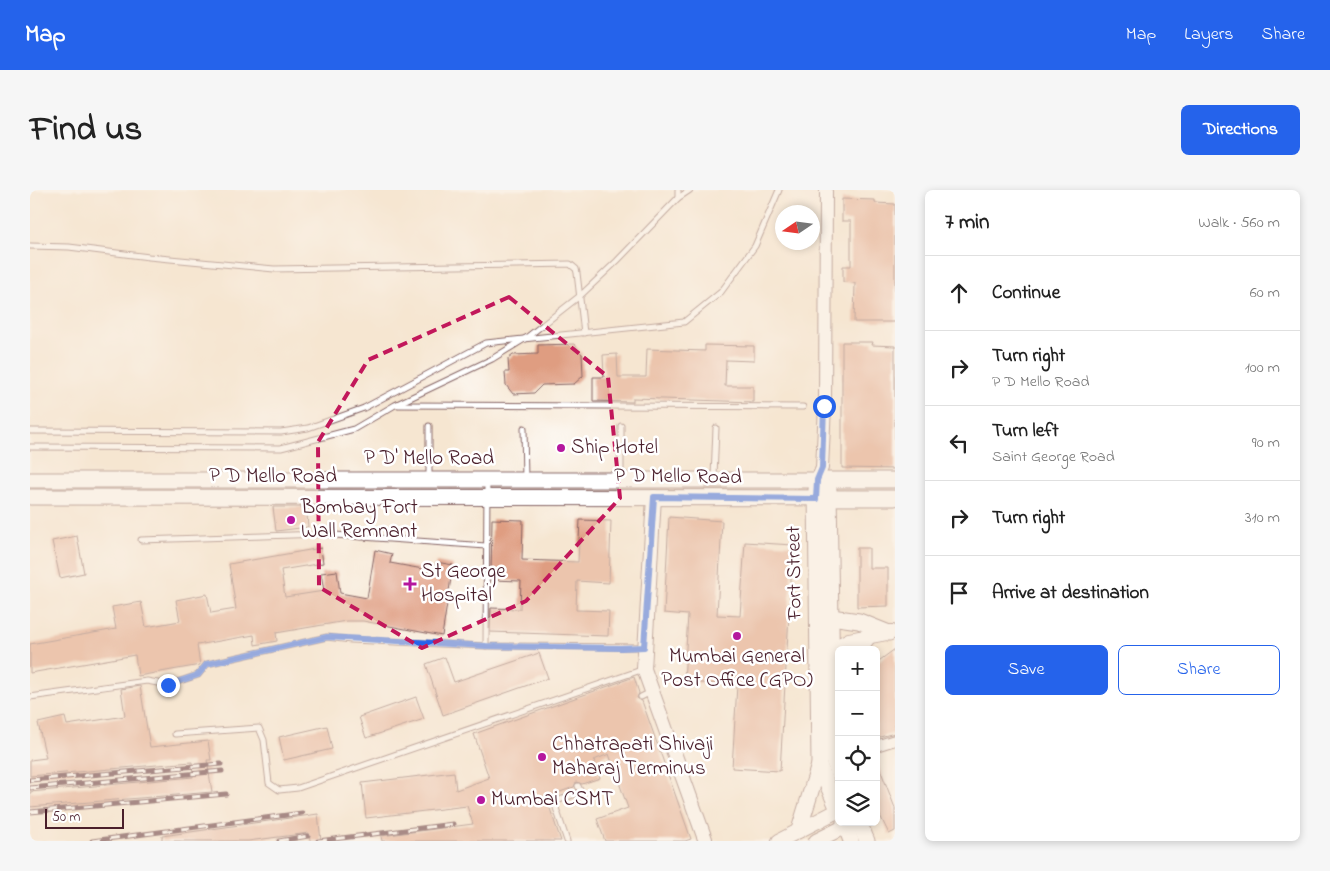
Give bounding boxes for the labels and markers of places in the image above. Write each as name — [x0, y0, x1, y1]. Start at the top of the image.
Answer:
place label: Ship Hotel — [571, 433, 658, 463]
marker: Ship Hotel — [555, 442, 567, 454]
place label: Bombay Fort Wall Remnant — [300, 493, 418, 547]
marker: Bombay Fort Wall Remnant — [285, 514, 297, 526]
place label: St George Hospital — [421, 557, 506, 611]
marker: St George Hospital — [403, 577, 417, 591]
marker: Mumbai General Post Office (GPO) — [731, 630, 743, 642]
place label: Mumbai General Post Office (GPO) — [661, 642, 813, 696]
place label: Chhatrapati Shivaji Maharaj Terminus — [552, 730, 713, 784]
marker: Chhatrapati Shivaji Maharaj Terminus — [536, 751, 548, 763]
place label: Mumbai CSMT — [491, 785, 613, 815]
marker: Mumbai CSMT — [475, 794, 487, 806]

